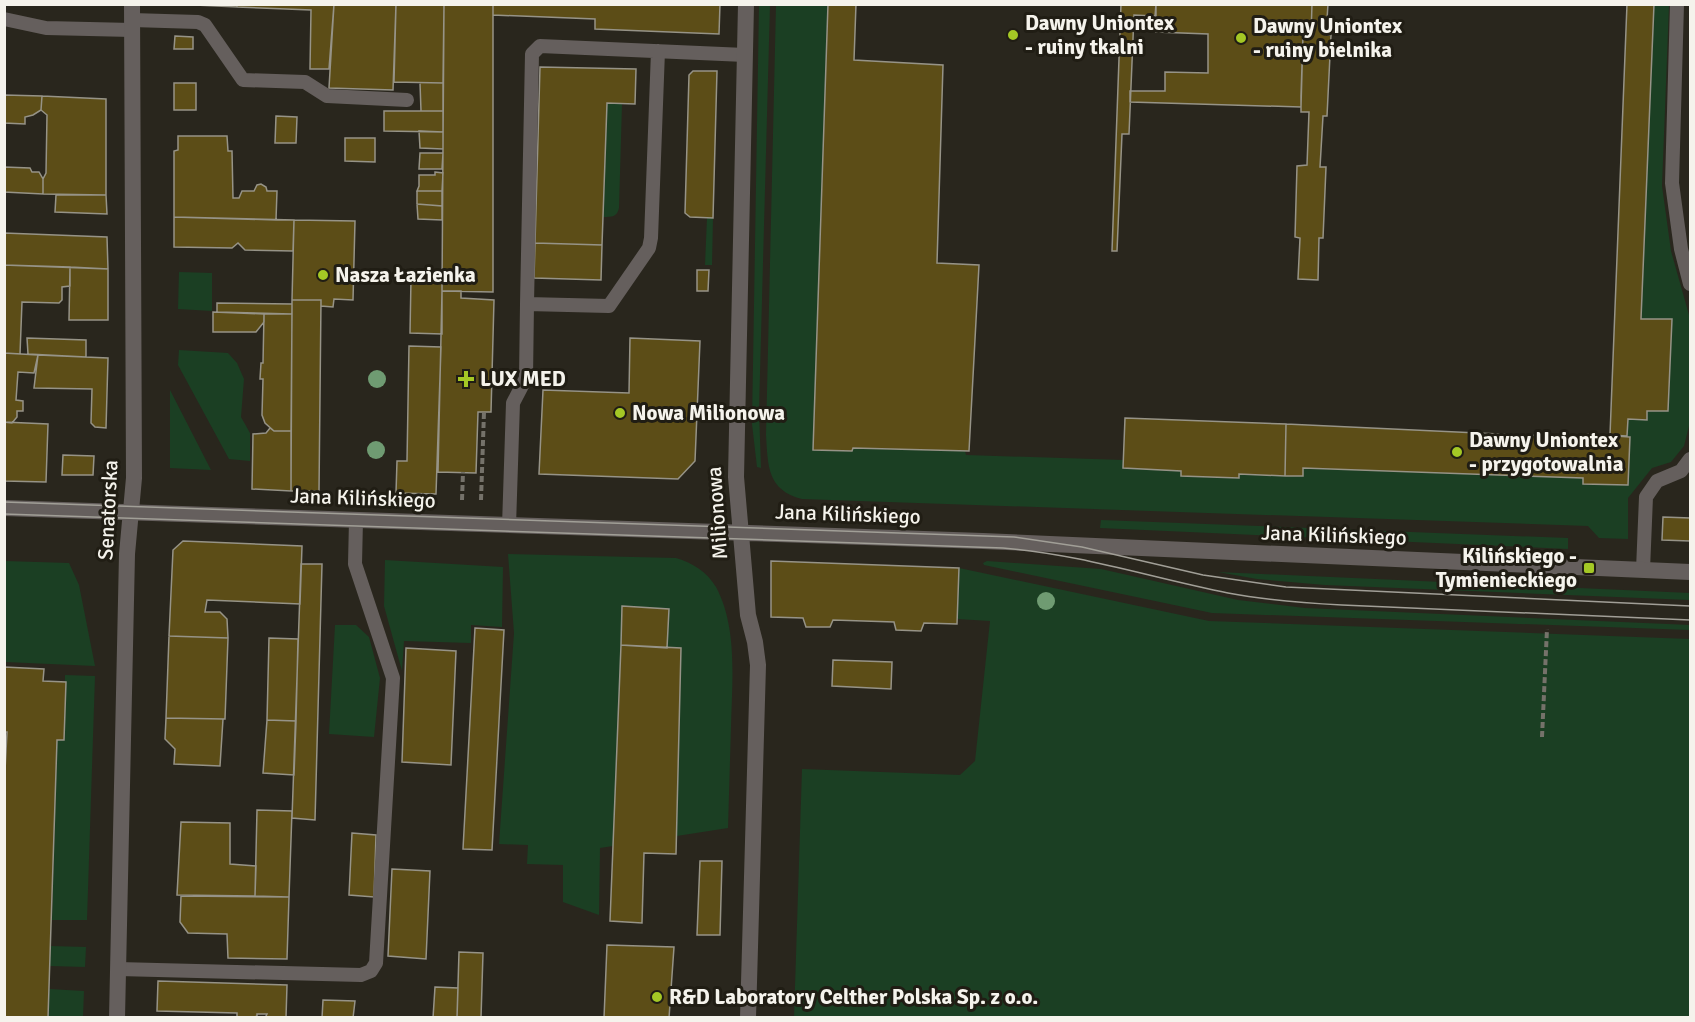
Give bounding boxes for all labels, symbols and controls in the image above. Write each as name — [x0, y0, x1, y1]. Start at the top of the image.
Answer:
place label: Dawny Uniontex - ruiny tkalni — [1025, 10, 1175, 60]
place label: Dawny Uniontex - ruiny bielnika — [1253, 13, 1403, 63]
marker: Dawny Uniontex - ruiny tkalni — [1006, 28, 1020, 42]
marker: Dawny Uniontex - ruiny bielnika — [1234, 31, 1248, 45]
place label: Nasza Łazienka — [335, 262, 476, 288]
marker: Nasza Łazienka — [316, 268, 330, 282]
place label: LUX MED — [480, 366, 566, 392]
marker: LUX MED — [457, 370, 475, 388]
place label: Nowa Milionowa — [632, 400, 785, 426]
marker: Nowa Milionowa — [613, 406, 627, 420]
place label: Dawny Uniontex - przygotowalnia — [1469, 427, 1624, 477]
marker: Dawny Uniontex - przygotowalnia — [1450, 445, 1464, 459]
street label: Senatorska — [92, 459, 124, 561]
street label: Milionowa — [701, 466, 733, 560]
street label: Jana Kilińskiego — [290, 482, 436, 514]
street label: Jana Kilińskiego — [775, 498, 921, 530]
street label: Jana Kilińskiego — [1261, 519, 1407, 551]
place label: Kilińskiego - Tymienieckiego — [1436, 543, 1577, 593]
marker: Kilińskiego - Tymienieckiego — [1582, 561, 1596, 575]
place label: R&D Laboratory Celther Polska Sp. z o.o. — [669, 984, 1038, 1010]
marker: R&D Laboratory Celther Polska Sp. z o.o. — [650, 990, 664, 1004]

